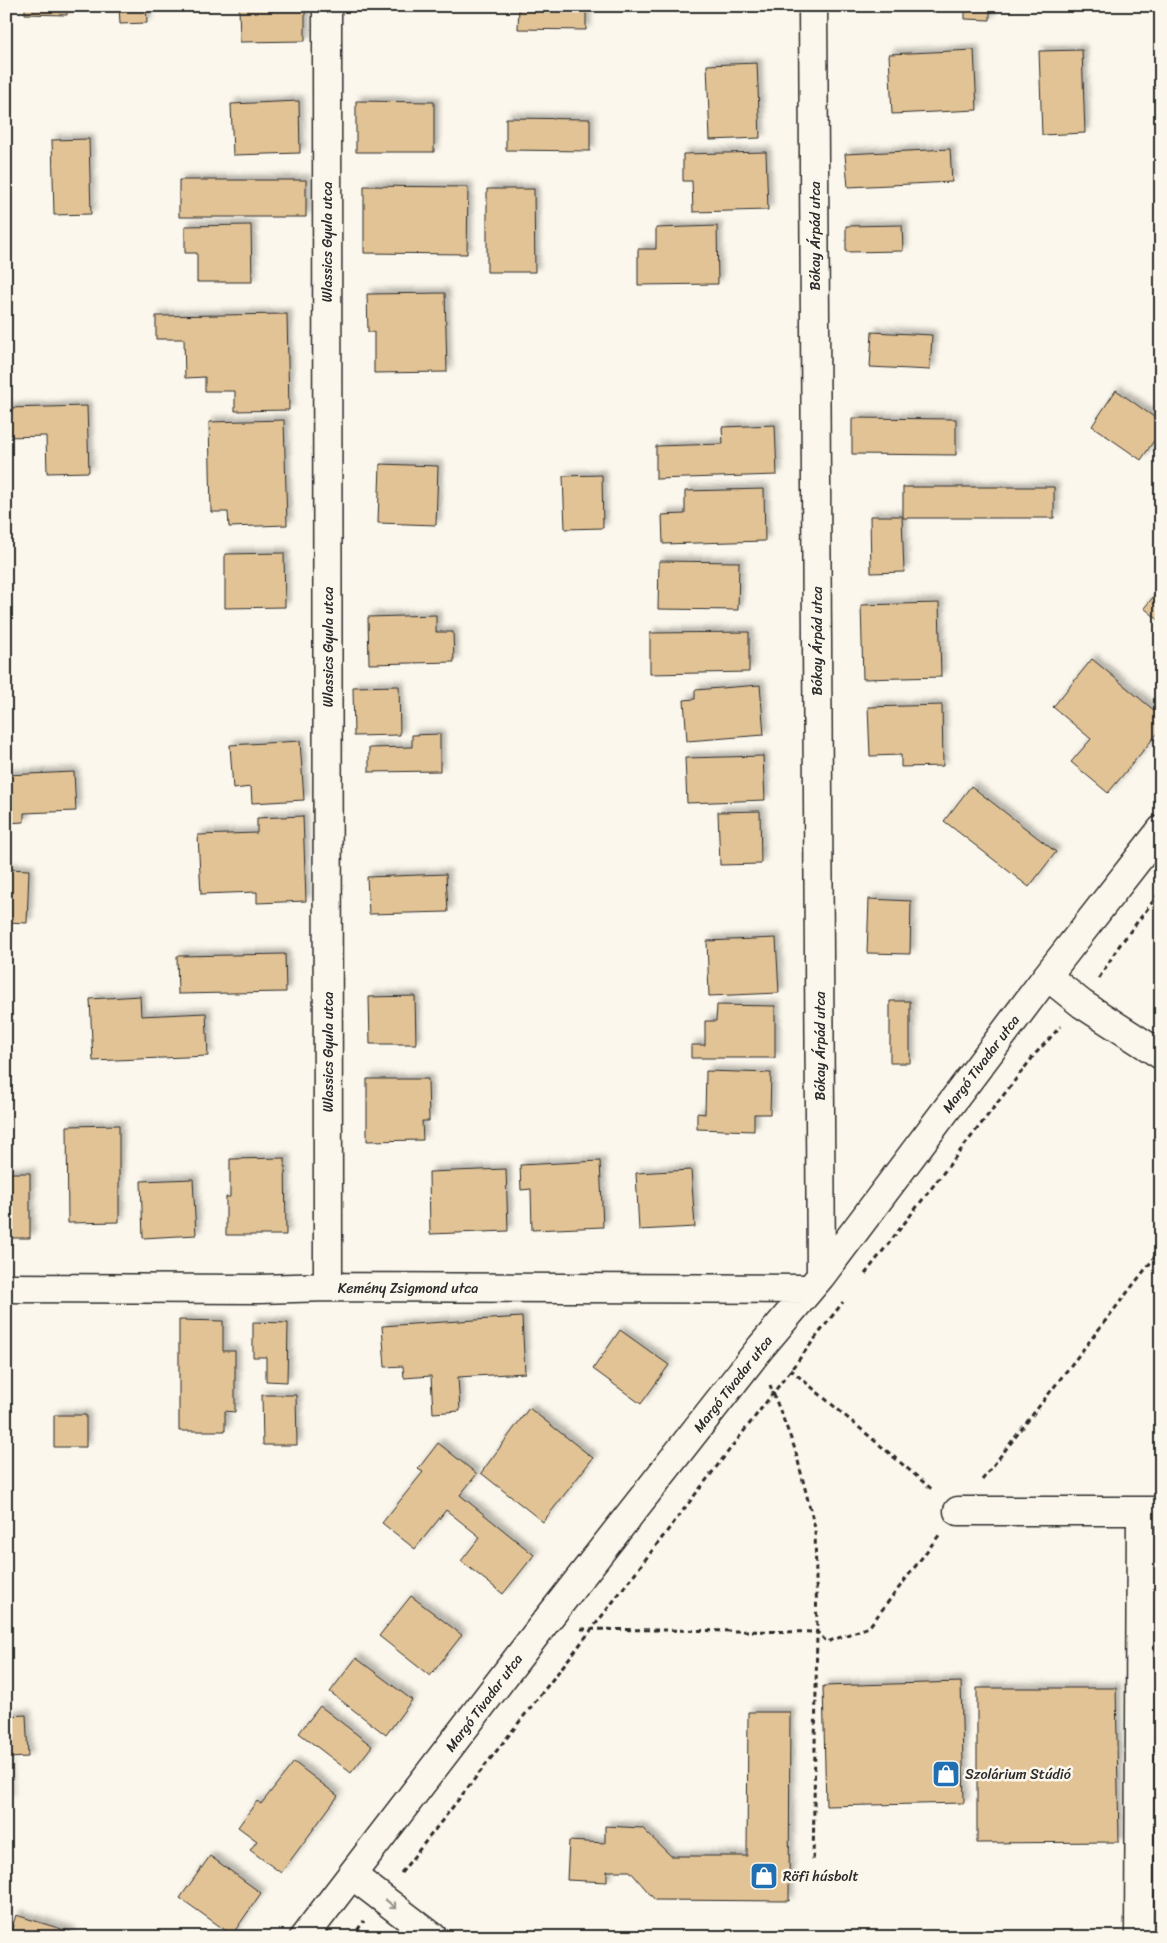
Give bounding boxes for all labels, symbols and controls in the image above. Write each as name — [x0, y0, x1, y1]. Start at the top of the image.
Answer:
street label: Bókay Árpád utca — [803, 181, 828, 290]
street label: Wlassics Gyula utca — [315, 182, 340, 302]
street label: Bókay Árpád utca — [805, 586, 830, 695]
street label: Wlassics Gyula utca — [316, 587, 341, 707]
street label: Bókay Árpád utca — [808, 991, 833, 1100]
street label: Wlassics Gyula utca — [316, 992, 341, 1112]
street label: Margó Tivadar utca — [936, 1009, 1026, 1119]
street label: Kemény Zsigmond utca — [338, 1276, 478, 1301]
street label: Margó Tivadar utca — [687, 1330, 779, 1438]
street label: Margó Tivadar utca — [439, 1648, 529, 1758]
shop icon: Szolárium Stúdió — [931, 1759, 961, 1789]
place label: Szolárium Stúdió — [965, 1762, 1072, 1787]
shop icon: Röfi húsbolt — [749, 1861, 779, 1891]
place label: Röfi húsbolt — [783, 1864, 859, 1889]
one-way arrow — [384, 1899, 397, 1910]

